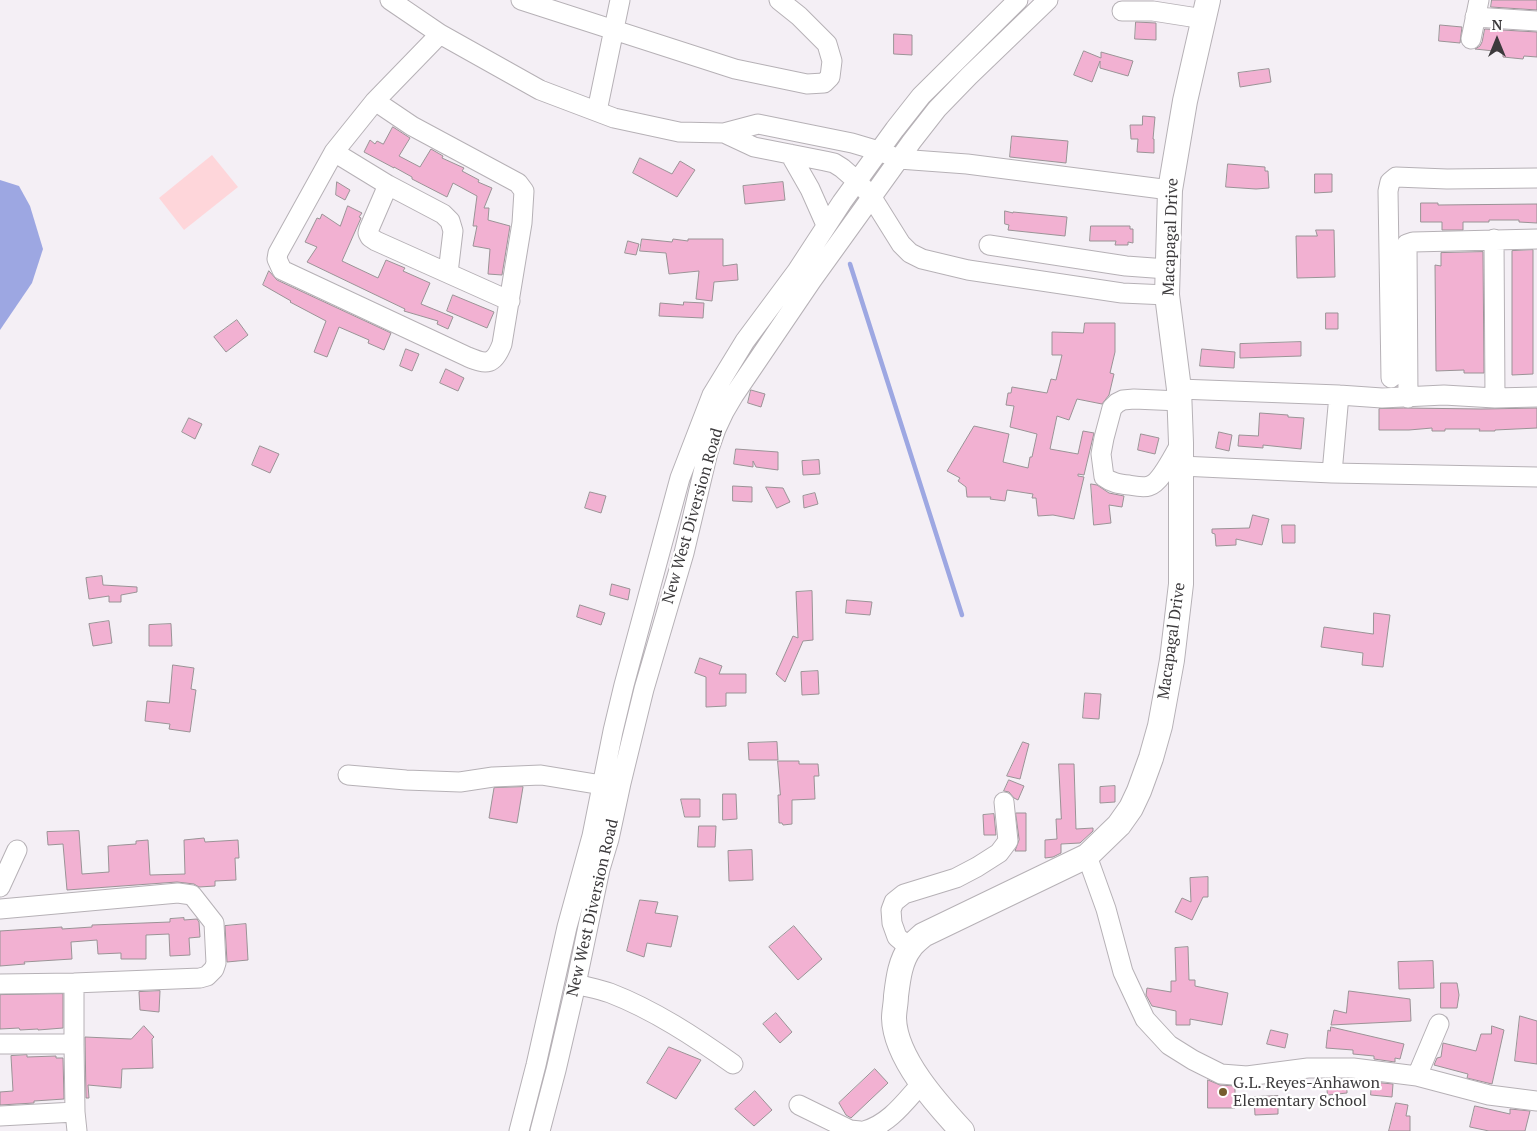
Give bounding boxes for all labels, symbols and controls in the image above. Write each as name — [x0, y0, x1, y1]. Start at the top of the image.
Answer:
north arrow — [1472, 15, 1522, 65]
text: N — [1492, 15, 1502, 34]
street label: Macapagal Drive — [1159, 178, 1183, 296]
street label: New West Diversion Road — [659, 426, 727, 606]
street label: Macapagal Drive — [1154, 581, 1190, 701]
street label: New West Diversion Road — [563, 817, 623, 999]
place label: G.L. Reyes-Anhawon Elementary School — [1233, 1073, 1380, 1111]
marker: G.L. Reyes-Anhawon Elementary School — [1217, 1086, 1229, 1098]

